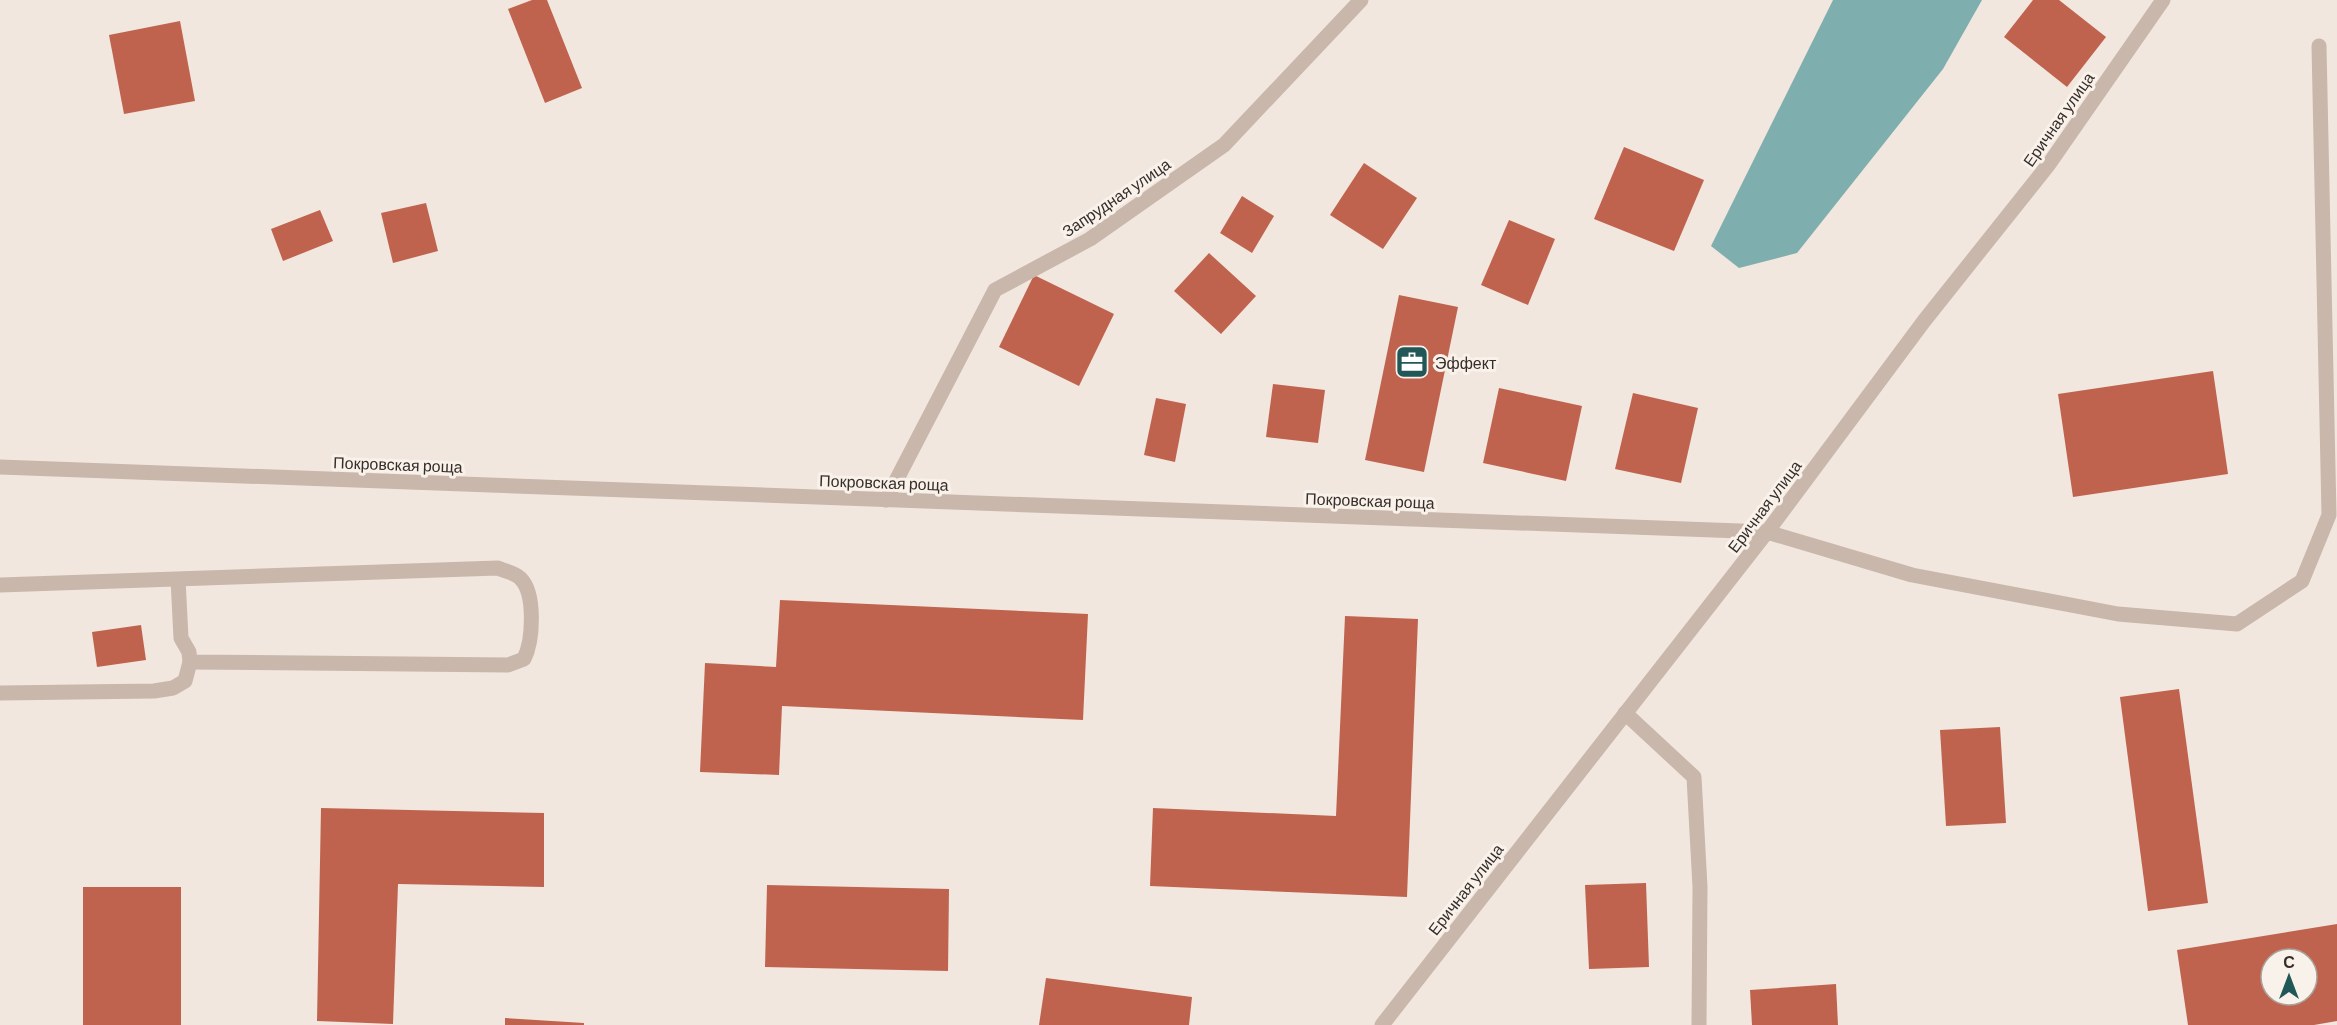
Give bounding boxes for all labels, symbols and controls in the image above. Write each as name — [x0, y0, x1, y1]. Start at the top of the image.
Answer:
street label: Еричная улица — [2019, 68, 2098, 170]
street label: Запрудная улица — [1058, 154, 1174, 240]
office icon: Эффект — [1394, 344, 1430, 380]
place label: Эффект — [1435, 353, 1497, 372]
street label: Покровская роща — [333, 452, 463, 476]
street label: Еричная улица — [1723, 456, 1805, 556]
street label: Покровская роща — [819, 470, 949, 494]
street label: Покровская роща — [1305, 488, 1435, 512]
street label: Еричная улица — [1424, 840, 1507, 938]
north arrow — [2259, 947, 2319, 1007]
text: С — [2283, 952, 2295, 971]

